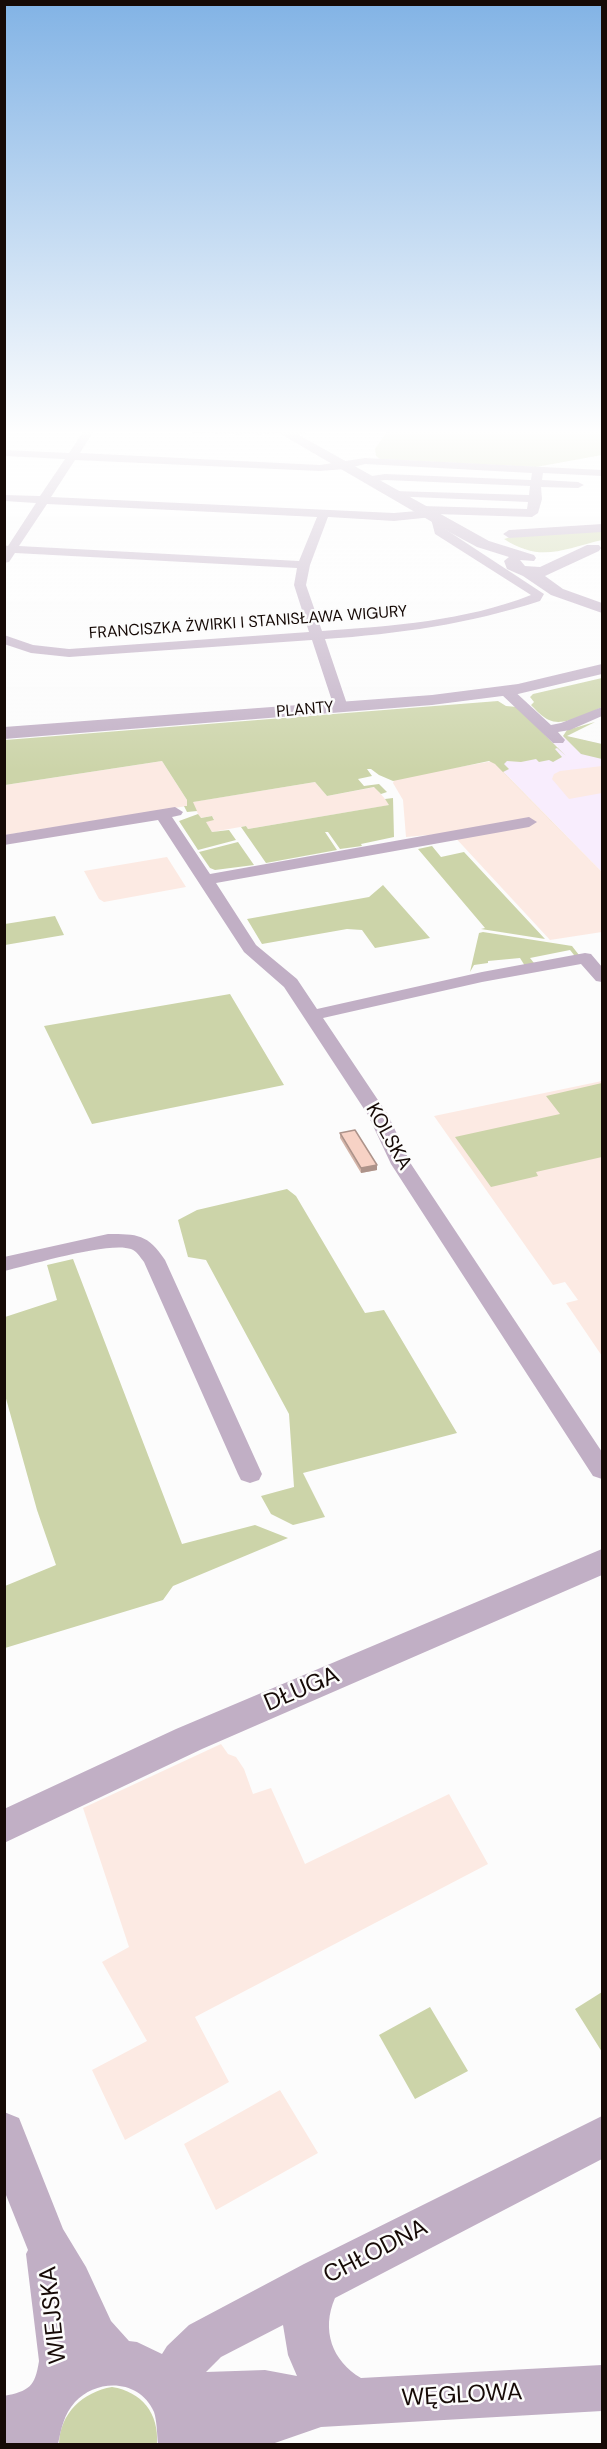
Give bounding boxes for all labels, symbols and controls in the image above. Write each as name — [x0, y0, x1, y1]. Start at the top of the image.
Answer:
street label: FRANCISZKA ŻWIRKI I STANISŁAWA WIGURY — [88, 602, 408, 644]
street label: PLANTY — [275, 698, 335, 722]
street label: KOLSKA — [360, 1099, 416, 1175]
street label: DŁUGA — [260, 1661, 344, 1719]
street label: CHŁODNA — [319, 2214, 433, 2290]
street label: WIEJSKA — [35, 2265, 73, 2365]
street label: WĘGLOWA — [401, 2378, 523, 2414]

